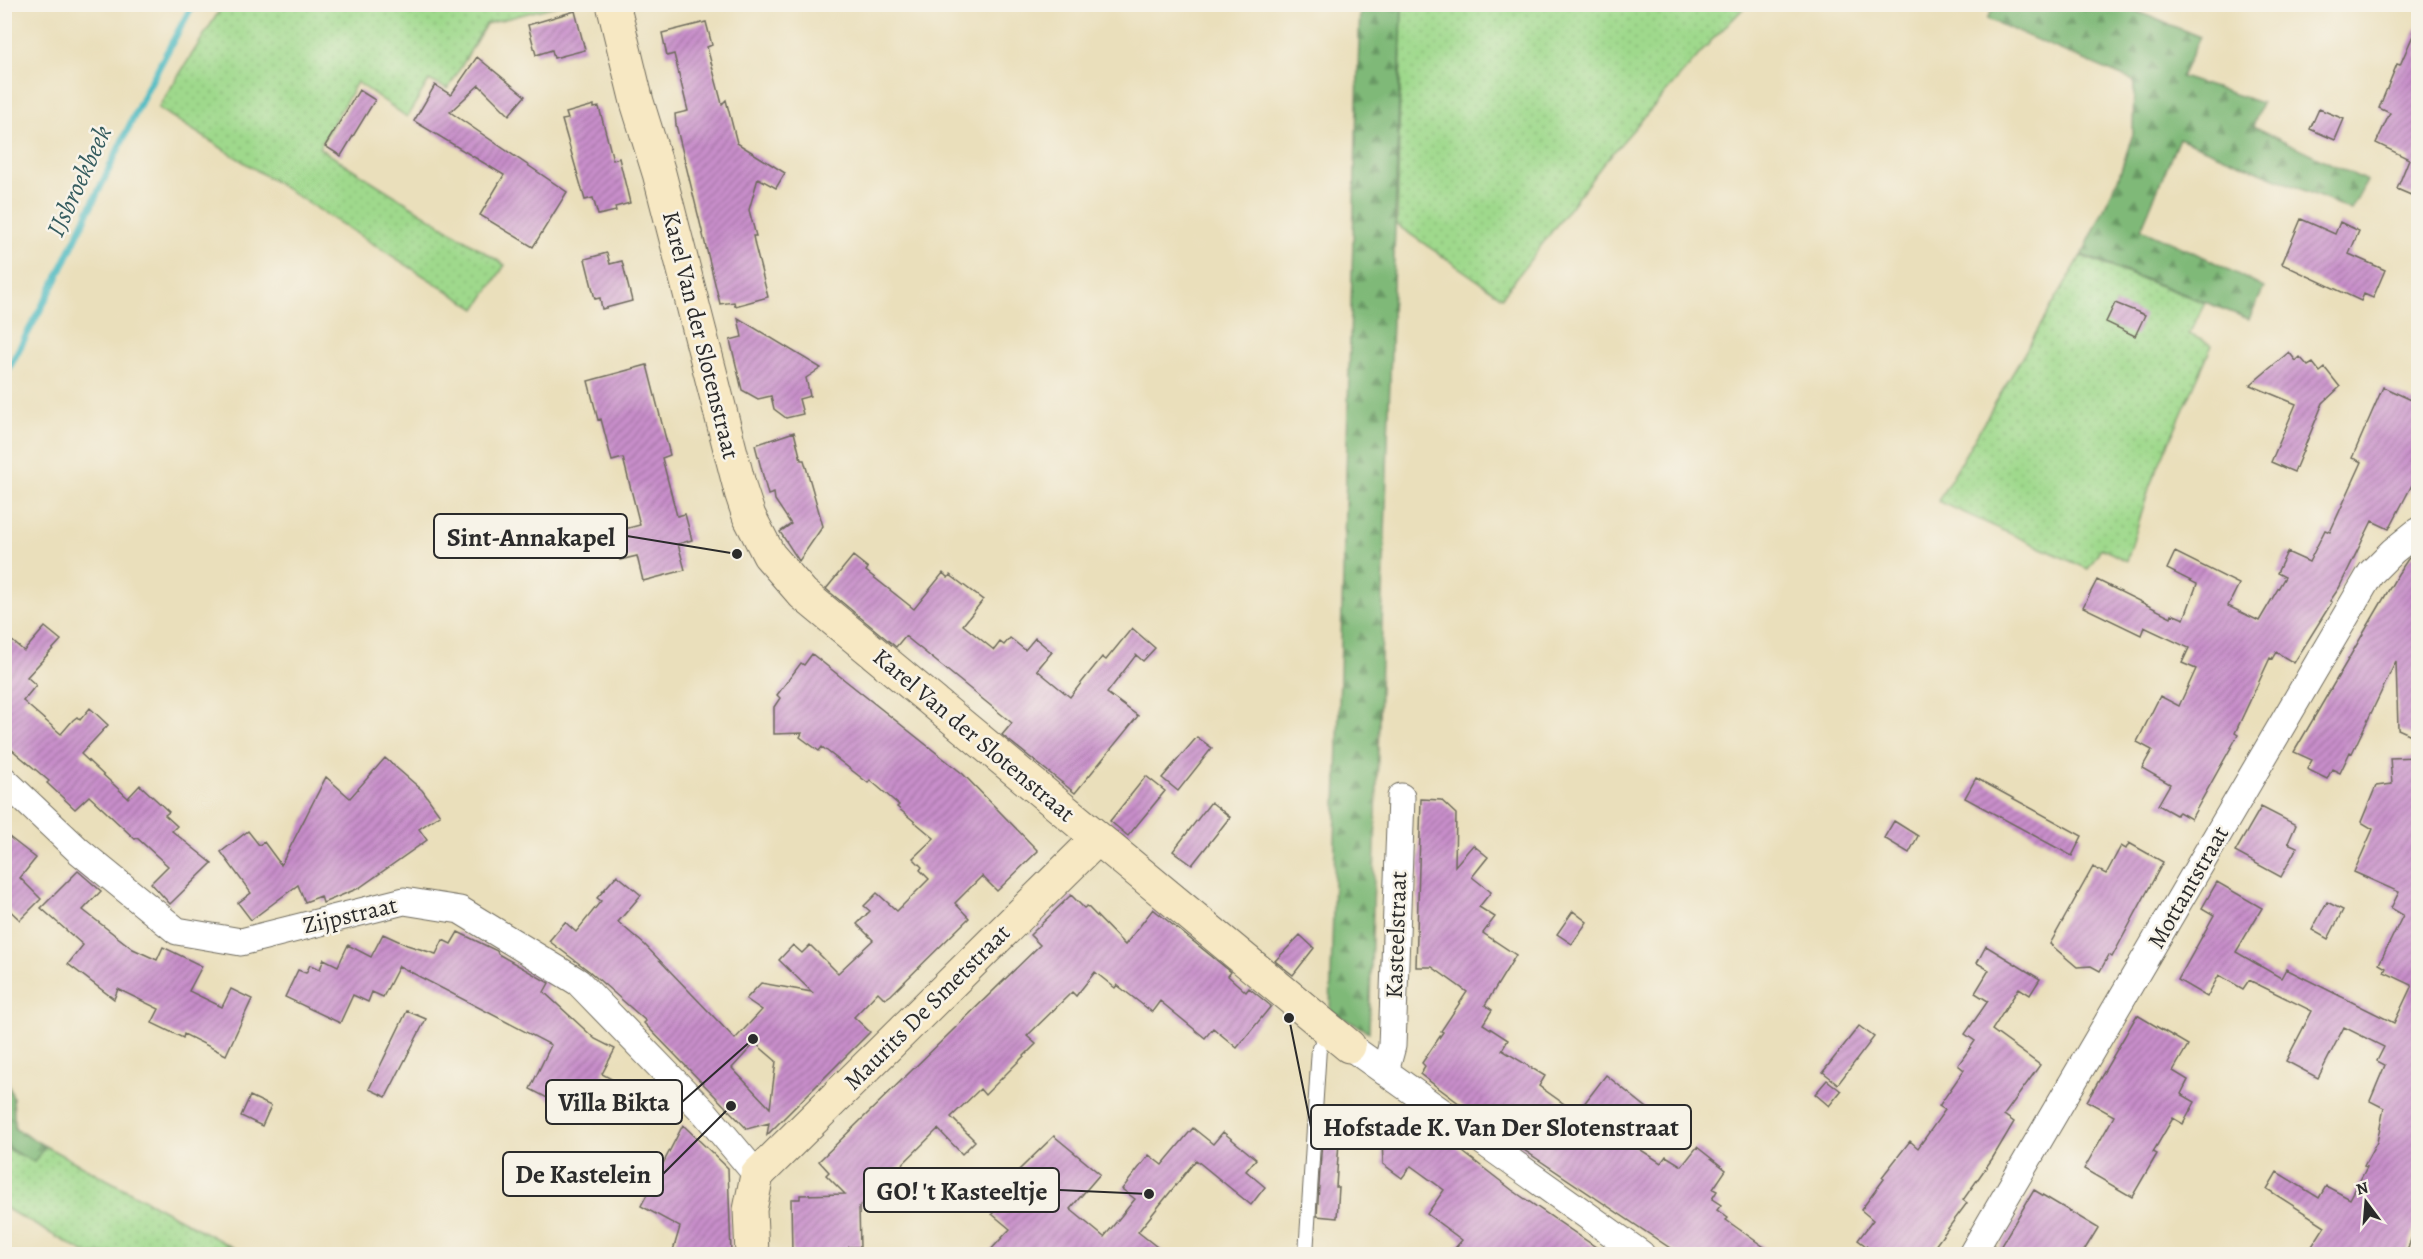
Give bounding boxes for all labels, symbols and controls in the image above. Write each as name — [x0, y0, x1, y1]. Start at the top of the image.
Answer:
water label: IJsbroekbeek — [38, 119, 120, 243]
street label: Karel Van der Slotenstraat — [655, 208, 747, 462]
callout: Sint-Annakapel — [434, 514, 627, 558]
text: Sint-Annakapel — [447, 520, 615, 555]
street label: Karel Van der Slotenstraat — [866, 641, 1082, 829]
street label: Mottantstraat — [2140, 820, 2236, 954]
street label: Kasteelstraat — [1378, 871, 1414, 999]
street label: Zijpstraat — [300, 889, 400, 941]
street label: Maurits De Smetstraat — [837, 917, 1017, 1097]
callout: Villa Bikta — [546, 1080, 682, 1124]
text: Villa Bikta — [557, 1085, 670, 1120]
callout: Hofstade K. Van Der Slotenstraat — [1311, 1105, 1691, 1149]
text: Hofstade K. Van Der Slotenstraat — [1323, 1110, 1679, 1145]
callout: De Kastelein — [503, 1152, 663, 1196]
text: De Kastelein — [515, 1157, 651, 1192]
callout: GO! 't Kasteeltje — [864, 1168, 1059, 1212]
north arrow — [2336, 1172, 2396, 1232]
text: GO! 't Kasteeltje — [877, 1174, 1047, 1209]
text: N — [2354, 1176, 2371, 1201]

